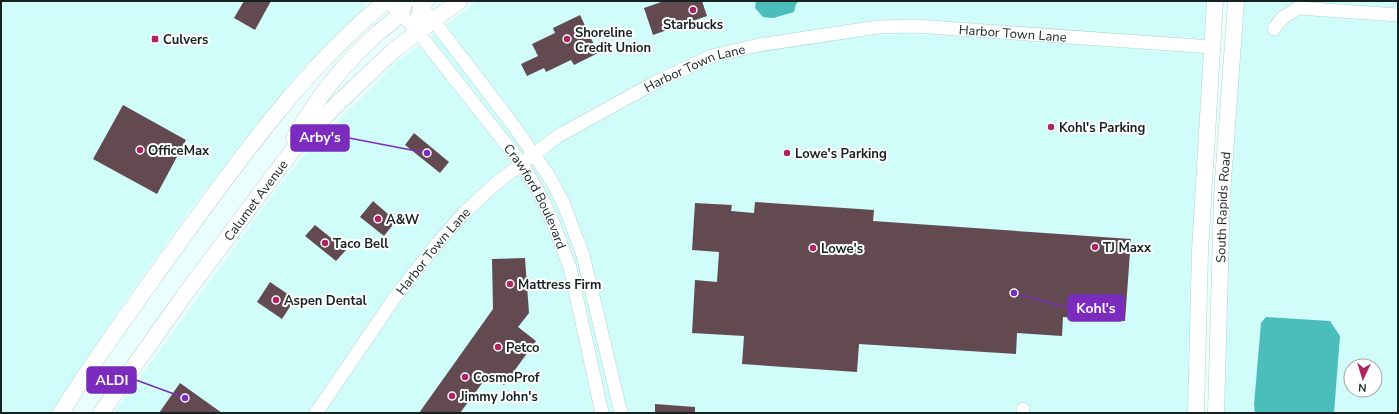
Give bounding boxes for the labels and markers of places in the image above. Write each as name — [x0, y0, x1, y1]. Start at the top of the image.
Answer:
marker: Starbucks — [688, 5, 698, 15]
place label: Starbucks — [663, 16, 723, 34]
place label: Shoreline Credit Union — [575, 24, 651, 57]
place label: Culvers — [163, 31, 208, 49]
marker: Culvers — [150, 34, 160, 44]
marker: Shoreline Credit Union — [562, 34, 572, 44]
place label: Kohl's Parking — [1059, 119, 1145, 137]
marker: Kohl's Parking — [1046, 122, 1056, 132]
callout: Arby's — [291, 125, 349, 151]
place label: OfficeMax — [148, 142, 210, 160]
marker: OfficeMax — [135, 145, 145, 155]
place label: Lowe's Parking — [795, 145, 887, 163]
marker: Lowe's Parking — [782, 148, 792, 158]
place label: A&W — [386, 211, 420, 229]
marker: A&W — [373, 214, 383, 224]
place label: Taco Bell — [333, 235, 389, 253]
marker: Taco Bell — [320, 238, 330, 248]
place label: TJ Maxx — [1103, 239, 1152, 257]
place label: Lowe's — [821, 240, 863, 258]
marker: TJ Maxx — [1090, 242, 1100, 252]
marker: Lowe's — [808, 243, 818, 253]
place label: Mattress Firm — [518, 276, 601, 294]
marker: Mattress Firm — [505, 279, 515, 289]
place label: Aspen Dental — [284, 292, 368, 310]
marker: Aspen Dental — [271, 295, 281, 305]
callout: Kohl's — [1068, 295, 1124, 321]
place label: Petco — [506, 339, 540, 357]
marker: Petco — [493, 342, 503, 352]
callout: ALDI — [87, 367, 136, 393]
place label: CosmoProf — [473, 369, 540, 387]
marker: CosmoProf — [460, 372, 470, 382]
place label: Jimmy John's — [459, 388, 538, 406]
marker: Jimmy John's — [447, 391, 457, 401]

